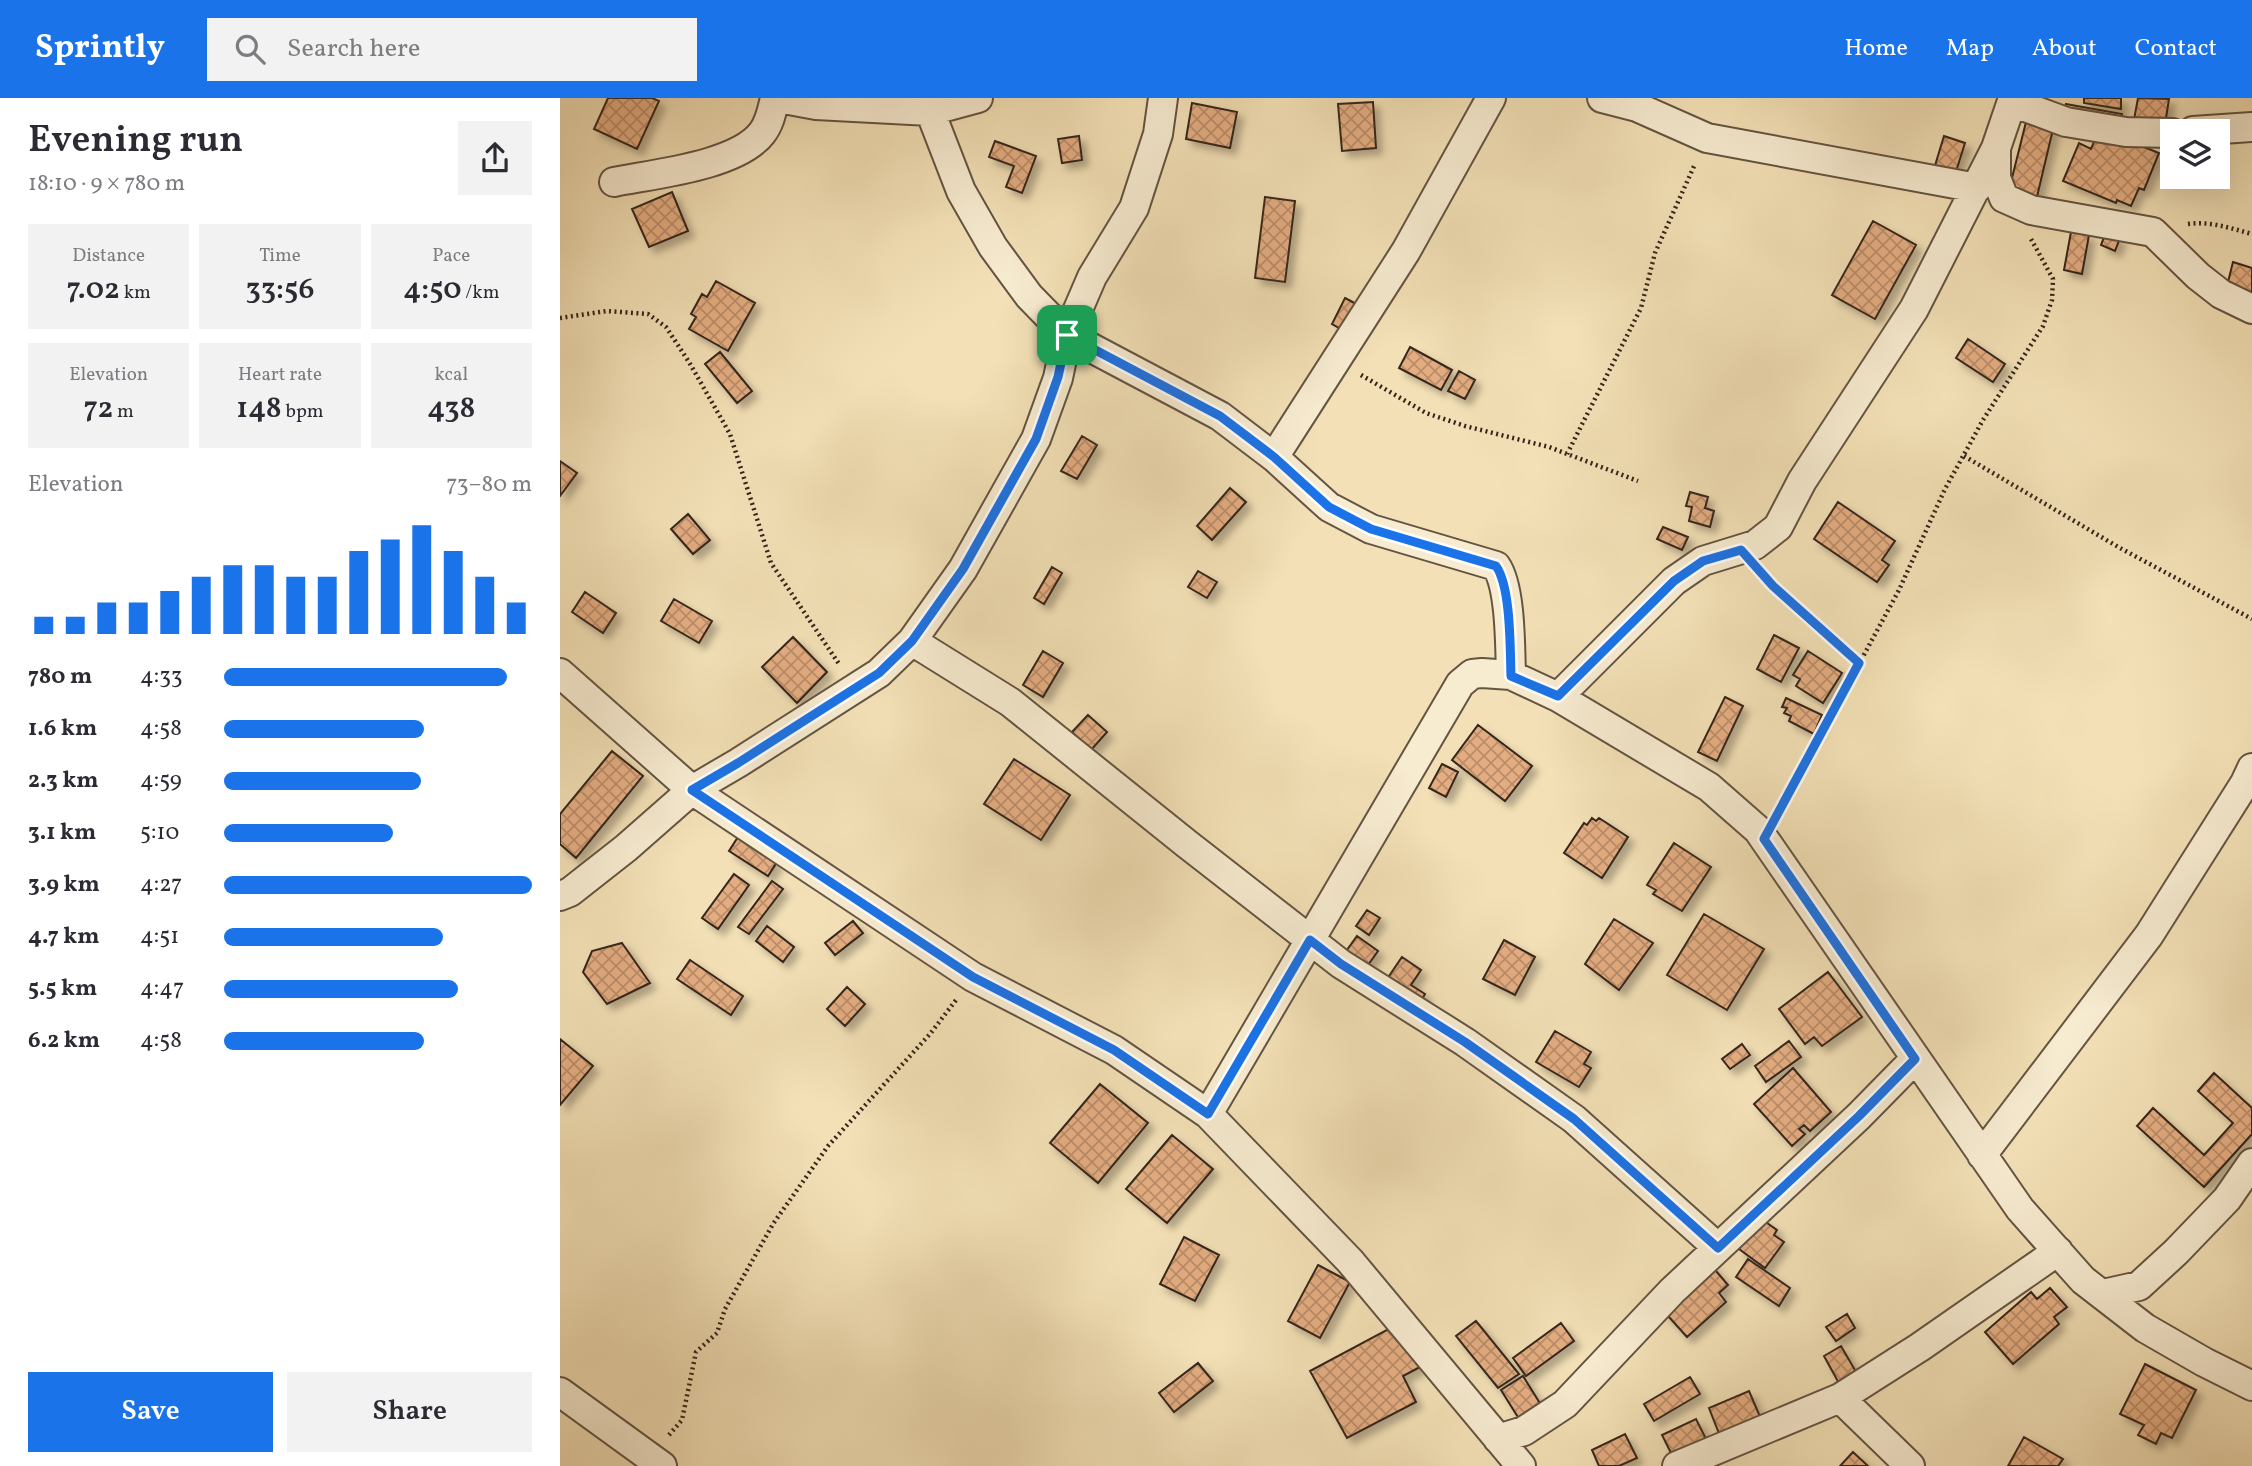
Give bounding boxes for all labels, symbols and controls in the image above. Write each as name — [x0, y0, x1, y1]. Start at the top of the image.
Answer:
search box — [207, 18, 697, 81]
text: Sprintly — [35, 26, 165, 72]
icon: search — [231, 30, 269, 68]
text: Search here — [287, 31, 420, 67]
text: Home — [1844, 32, 1908, 66]
text: Map — [1946, 32, 1994, 66]
text: About — [2032, 32, 2097, 66]
text: Contact — [2135, 32, 2217, 66]
text: Evening run — [28, 115, 243, 168]
map controls — [2160, 119, 2230, 189]
button: layers — [2160, 119, 2230, 189]
button: share — [458, 121, 532, 195]
text: 18:10 · 9 × 780 m — [28, 168, 185, 200]
text: Distance — [72, 243, 145, 269]
text: Time — [259, 243, 301, 269]
text: Pace — [432, 243, 470, 269]
text: 7.02 — [66, 269, 120, 311]
text: 33:56 — [246, 269, 314, 311]
text: 4:50 — [403, 269, 462, 311]
text: km — [120, 280, 151, 306]
text: /km — [462, 280, 499, 306]
pin — [1037, 305, 1097, 365]
icon: arrive — [1048, 316, 1086, 354]
text: Elevation — [69, 362, 148, 388]
text: Heart rate — [238, 362, 322, 388]
text: kcal — [434, 362, 468, 388]
text: 72 — [83, 388, 113, 430]
text: 148 — [236, 388, 282, 430]
text: 438 — [427, 388, 475, 430]
text: m — [113, 399, 134, 425]
text: bpm — [282, 399, 324, 425]
text: Elevation — [28, 469, 124, 501]
text: 73–80 m — [446, 469, 532, 501]
text: 780 m — [28, 661, 92, 693]
text: 4:33 — [140, 661, 183, 693]
text: 1.6 km — [28, 713, 97, 745]
text: 4:58 — [140, 713, 182, 745]
text: 2.3 km — [28, 765, 99, 797]
text: 4:59 — [140, 765, 182, 797]
text: 3.1 km — [28, 817, 96, 849]
text: 5:10 — [140, 817, 179, 849]
text: 3.9 km — [28, 869, 100, 901]
text: 4:27 — [140, 869, 182, 901]
text: 4.7 km — [28, 921, 100, 953]
text: 4:51 — [140, 921, 179, 953]
text: 5.5 km — [28, 973, 97, 1005]
text: 4:47 — [140, 973, 184, 1005]
text: 6.2 km — [28, 1025, 100, 1057]
text: 4:58 — [140, 1025, 182, 1057]
button: Save — [28, 1372, 273, 1452]
button: Share — [287, 1372, 532, 1452]

